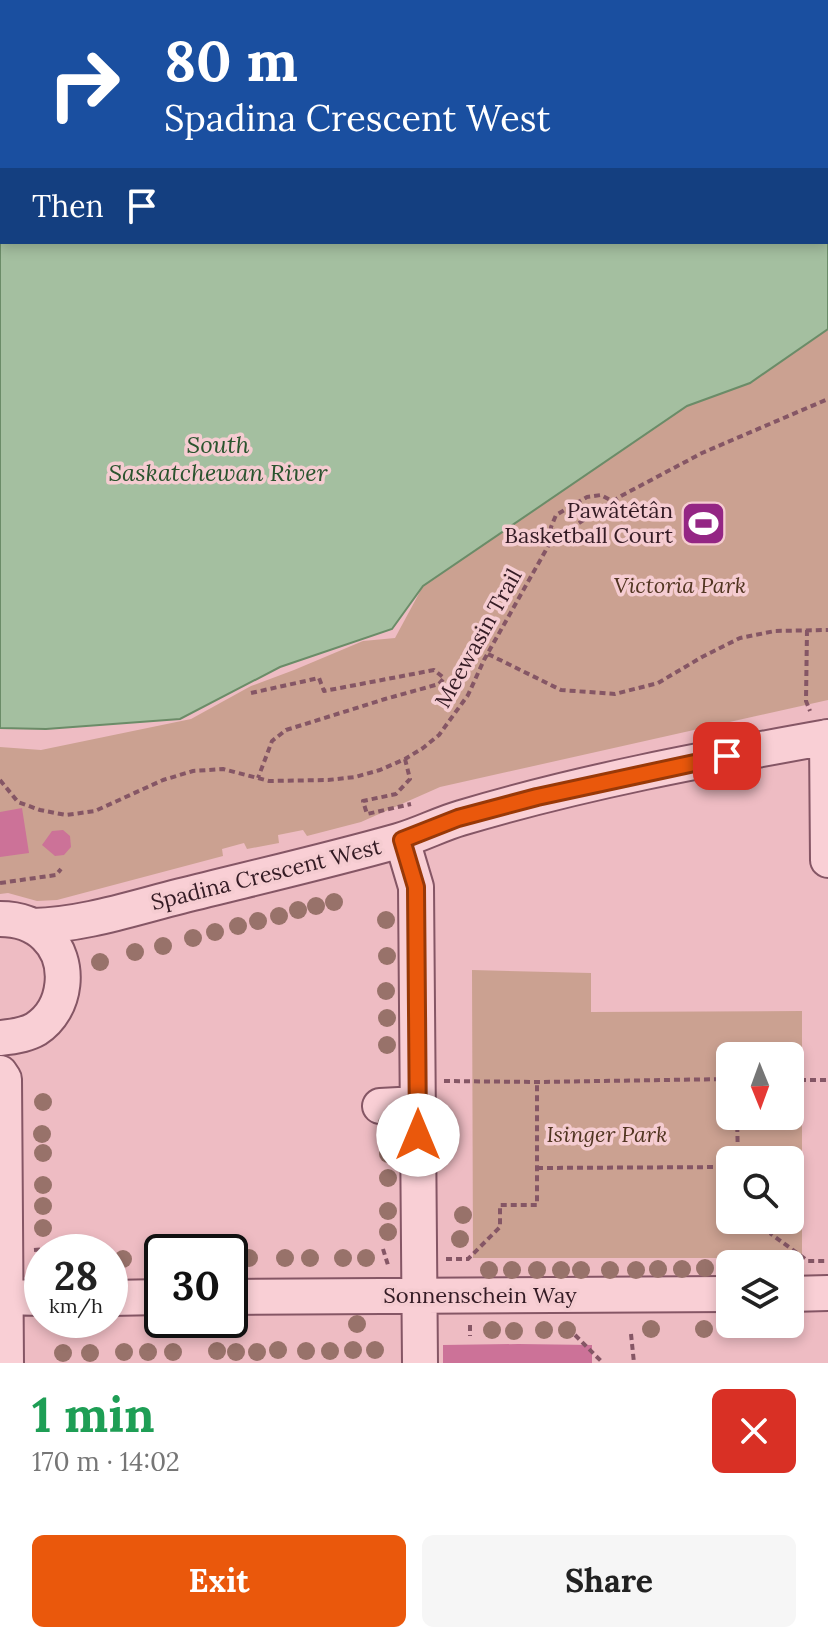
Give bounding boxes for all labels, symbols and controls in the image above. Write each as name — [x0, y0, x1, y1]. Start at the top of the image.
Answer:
text: 80 m — [164, 25, 298, 96]
icon: right — [32, 32, 136, 136]
text: Spadina Crescent West — [164, 95, 550, 141]
icon: arrive — [120, 184, 164, 228]
text: Then — [32, 187, 104, 225]
water label: South Saskatchewan River — [108, 429, 328, 488]
place label: Pawâtêtân Basketball Court — [504, 496, 673, 549]
sports icon: Pawâtêtân Basketball Court — [680, 499, 728, 547]
street label: Meewasin Trail — [428, 564, 528, 712]
park label: Victoria Park — [614, 571, 746, 599]
pin — [693, 722, 761, 790]
icon: arrive — [705, 734, 749, 778]
street label: Spadina Crescent West — [148, 832, 384, 916]
north arrow — [716, 1042, 804, 1130]
map controls — [716, 1042, 804, 1338]
position arrow — [376, 1093, 460, 1177]
park label: Isinger Park — [546, 1120, 668, 1148]
button: search — [716, 1146, 804, 1234]
speed limit sign: 30 — [144, 1234, 248, 1338]
text: 28 — [54, 1250, 98, 1301]
button: layers — [716, 1250, 804, 1338]
street label: Sonnenschein Way — [383, 1281, 577, 1309]
text: km/h — [49, 1293, 103, 1318]
text: 1 min — [32, 1384, 155, 1445]
button: close — [712, 1389, 796, 1473]
text: 170 m · 14:02 — [32, 1445, 180, 1478]
button: Exit — [32, 1535, 406, 1627]
button: Share — [422, 1535, 796, 1627]

